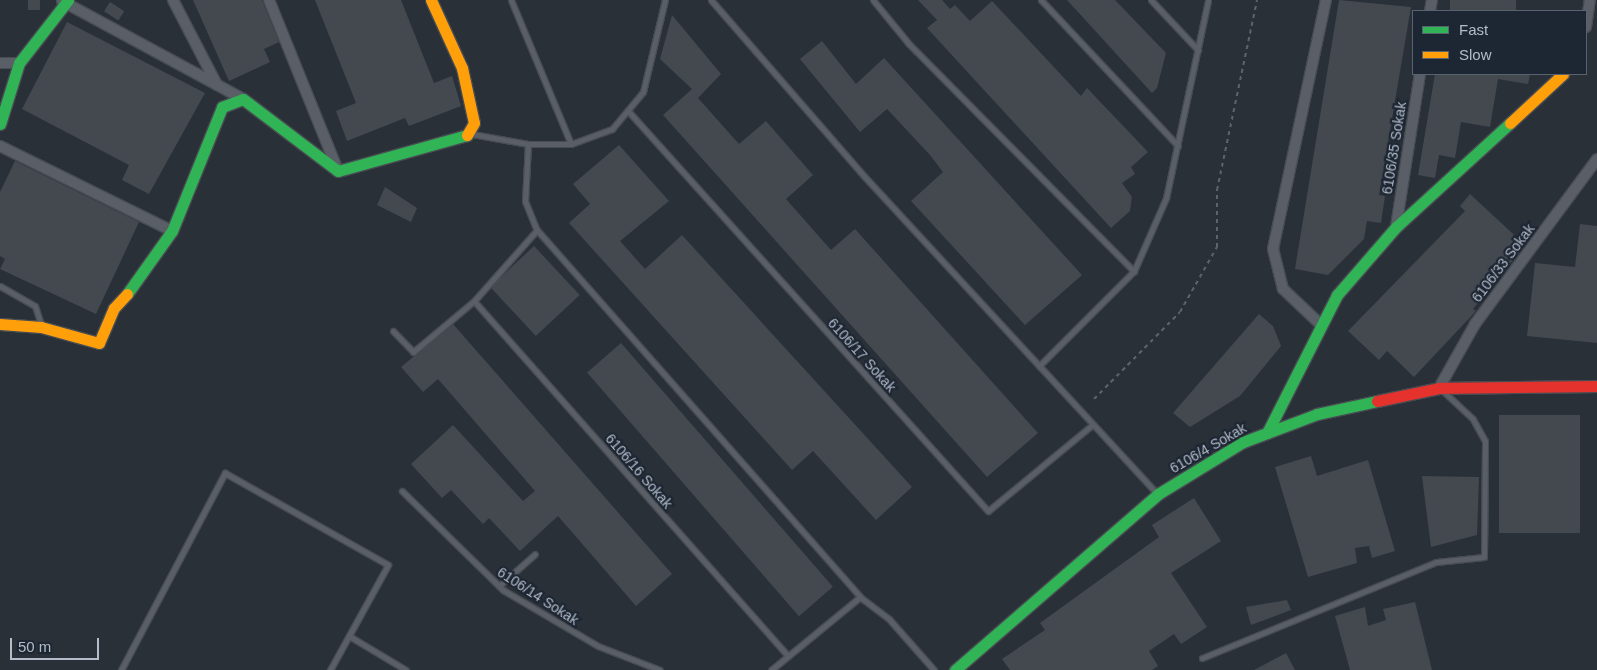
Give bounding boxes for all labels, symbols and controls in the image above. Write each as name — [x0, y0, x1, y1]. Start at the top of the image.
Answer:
legend — [1412, 10, 1587, 75]
text: Fast — [1459, 21, 1488, 38]
text: Slow — [1459, 46, 1492, 63]
street label: 6106/35 Sokak — [1378, 101, 1410, 195]
street label: 6106/33 Sokak — [1468, 221, 1538, 305]
street label: 6106/17 Sokak — [825, 315, 899, 395]
street label: 6106/4 Sokak — [1167, 419, 1249, 477]
street label: 6106/16 Sokak — [602, 430, 676, 512]
street label: 6106/14 Sokak — [494, 564, 582, 628]
scale bar — [12, 628, 101, 660]
text: 50 m — [18, 638, 51, 655]

